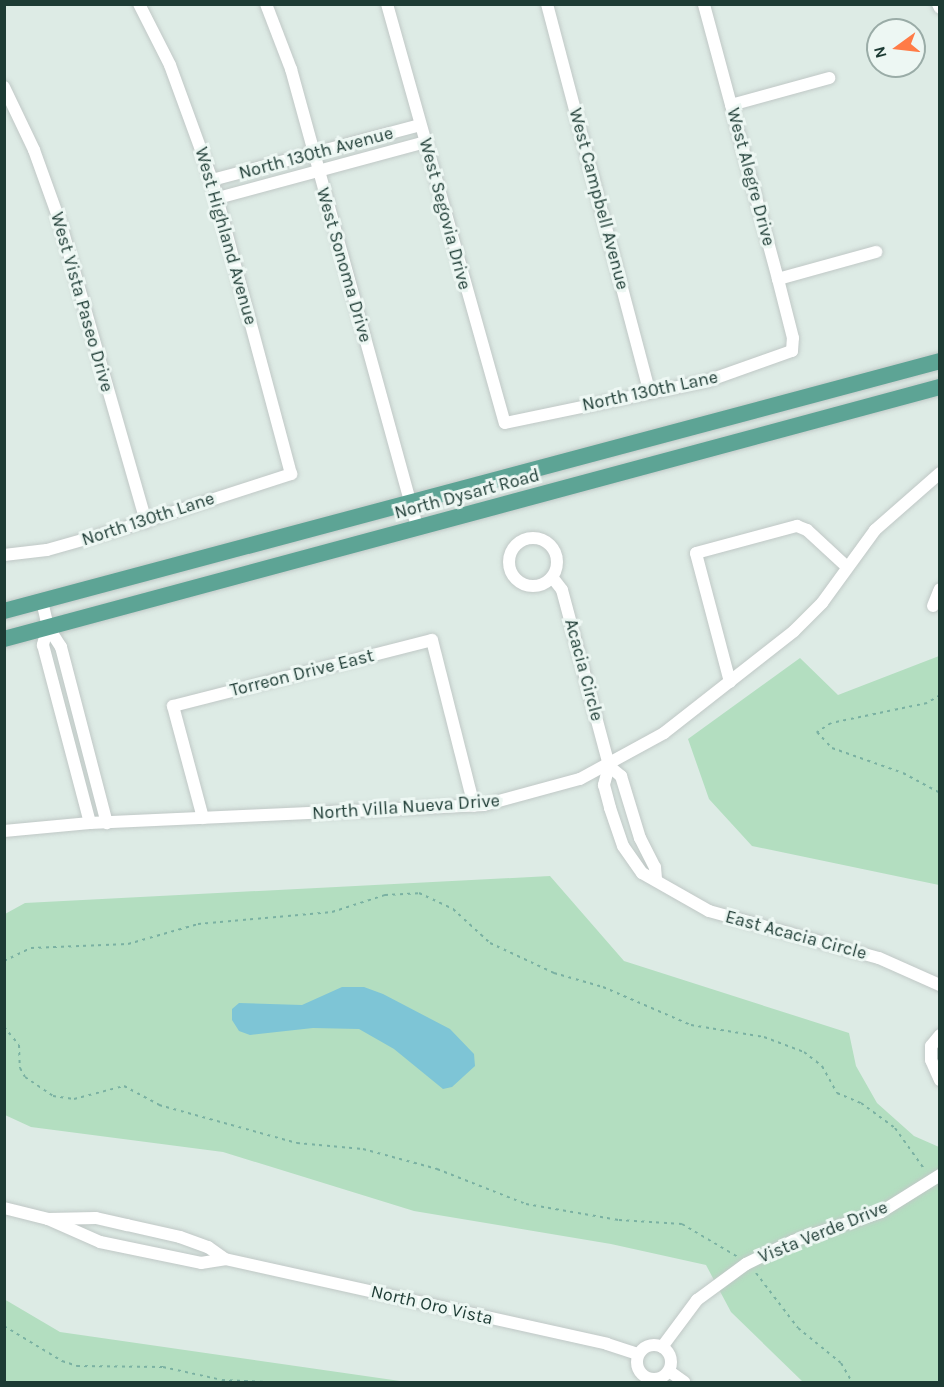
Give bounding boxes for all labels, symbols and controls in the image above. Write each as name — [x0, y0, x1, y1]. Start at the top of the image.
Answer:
north arrow — [866, 18, 926, 78]
text: N — [869, 44, 891, 60]
street label: West Campbell Avenue — [564, 106, 634, 292]
street label: West Alegre Drive — [722, 106, 780, 248]
street label: North 130th Avenue — [236, 122, 396, 184]
street label: West Segovia Drive — [414, 136, 476, 292]
street label: West Highland Avenue — [190, 145, 262, 327]
street label: West Sonoma Drive — [312, 185, 376, 345]
street label: West Vista Paseo Drive — [46, 210, 118, 394]
street label: North 130th Lane — [580, 366, 720, 416]
street label: North Dysart Road — [392, 464, 542, 524]
street label: North 130th Lane — [79, 487, 217, 551]
street label: Acacia Circle — [560, 617, 608, 723]
street label: Torreon Drive East — [228, 645, 376, 701]
street label: North Villa Nueva Drive — [311, 790, 501, 824]
street label: East Acacia Circle — [723, 906, 869, 964]
street label: Vista Verde Drive — [755, 1196, 891, 1268]
street label: North Oro Vista — [369, 1280, 495, 1330]

